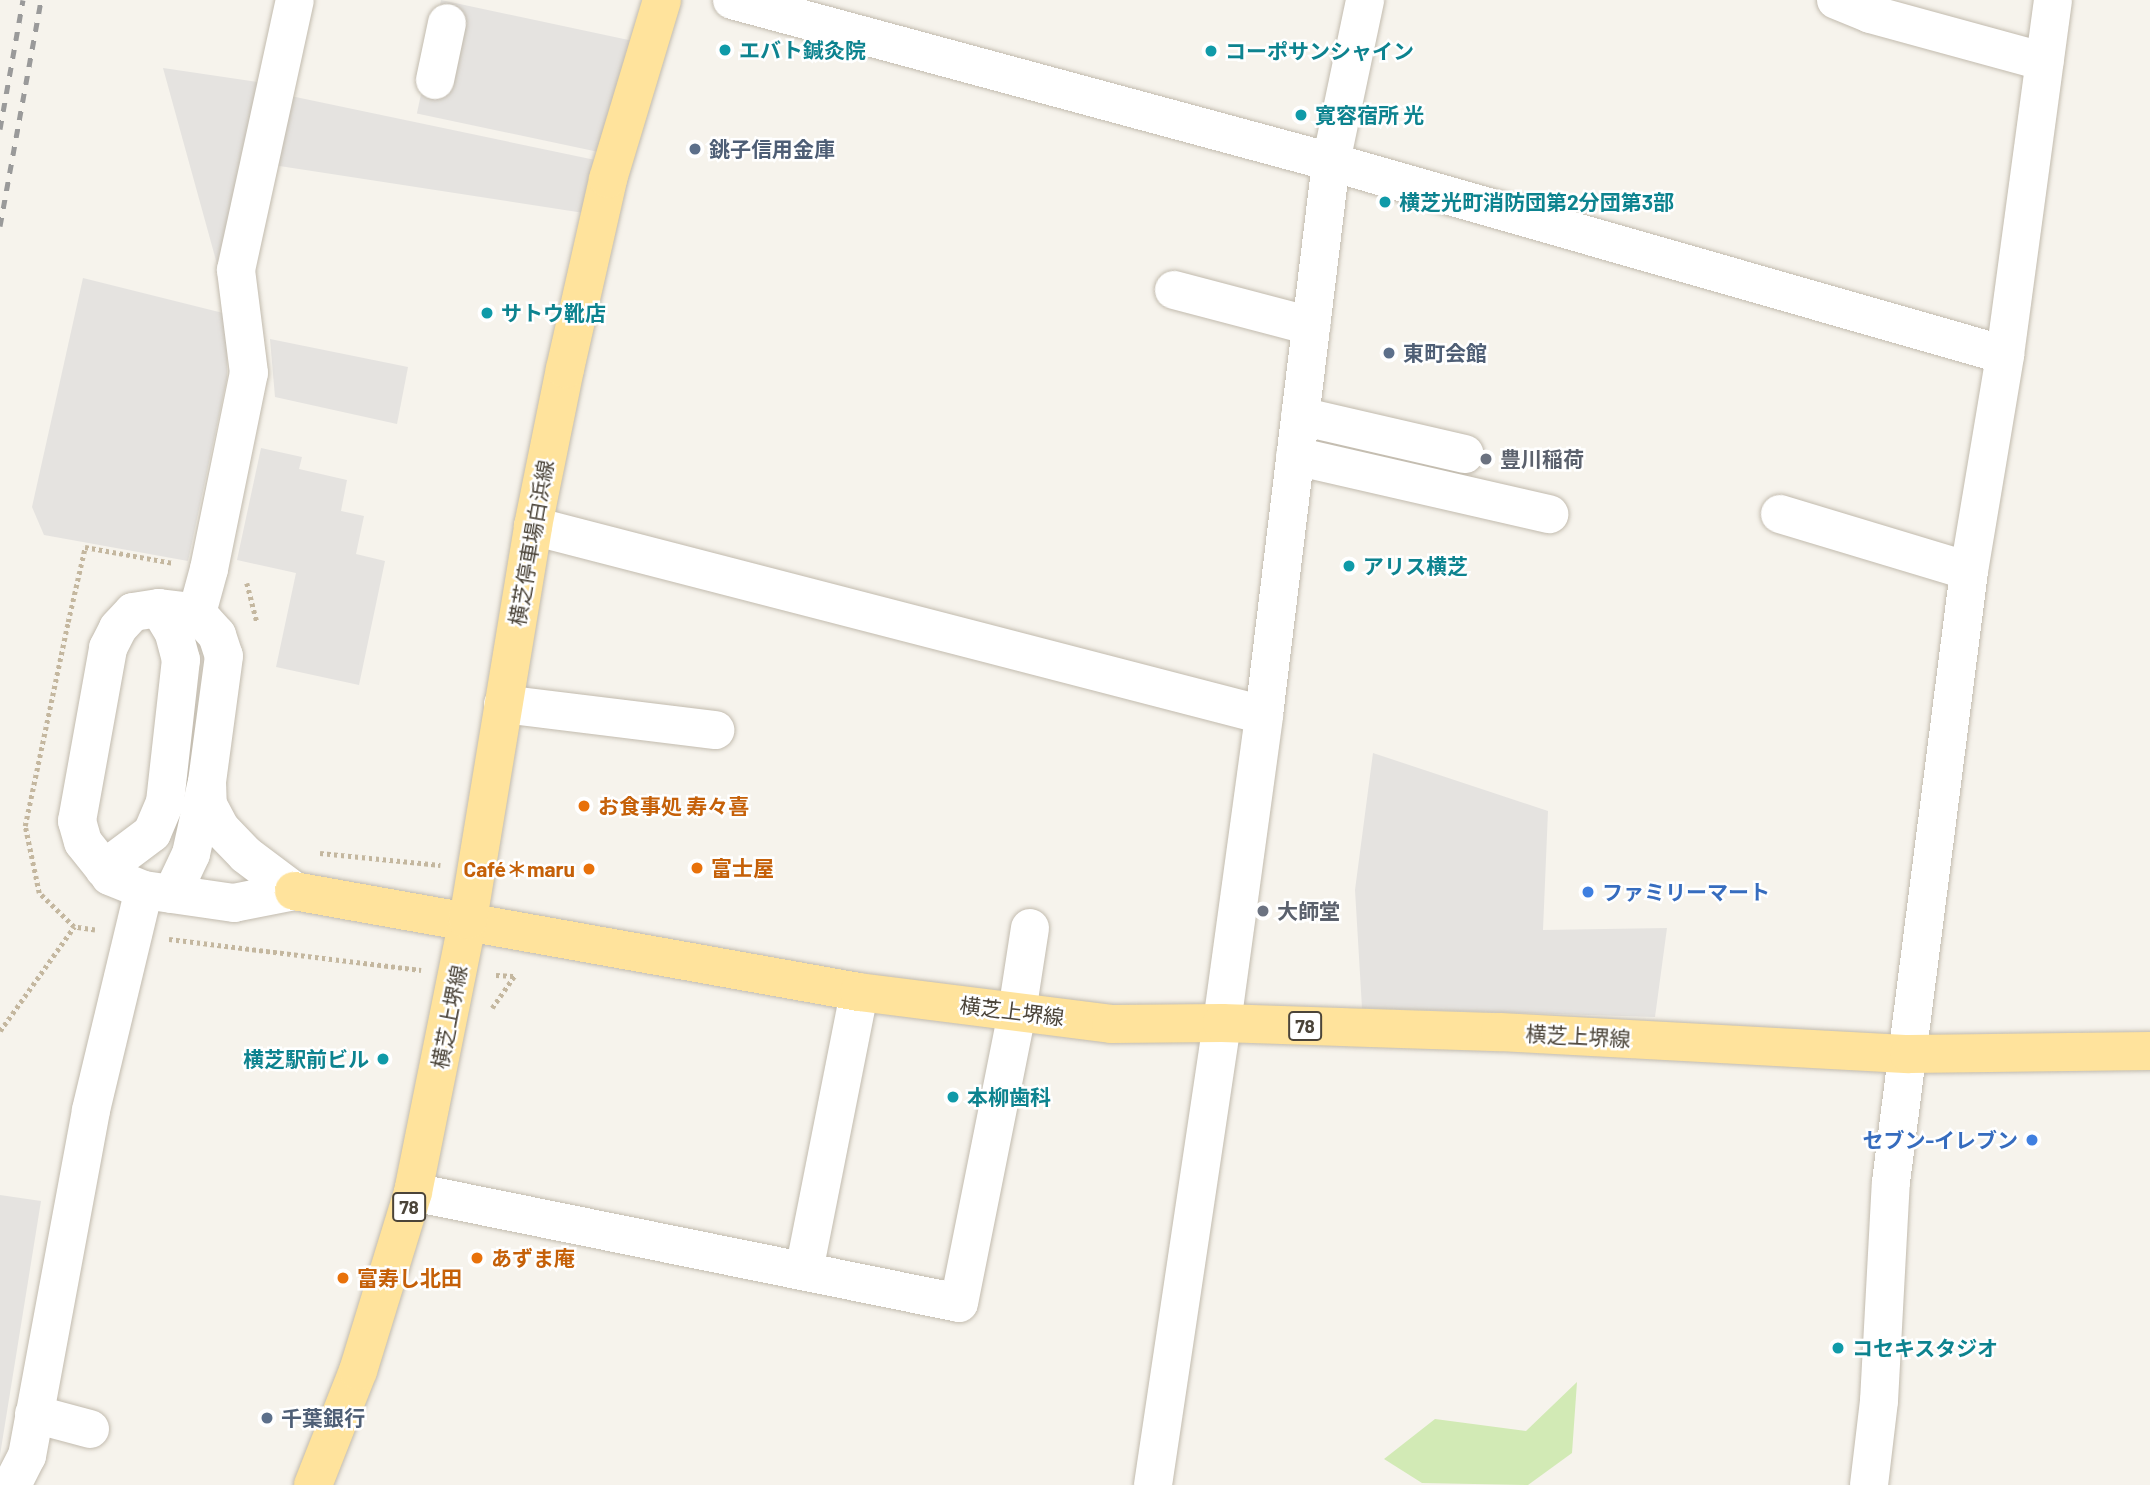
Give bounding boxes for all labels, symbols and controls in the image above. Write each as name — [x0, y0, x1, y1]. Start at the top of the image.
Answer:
place label: エバト鍼灸院 — [739, 37, 865, 63]
place label: コーポサンシャイン — [1225, 38, 1414, 64]
marker: エバト鍼灸院 — [717, 42, 733, 58]
marker: コーポサンシャイン — [1203, 43, 1219, 59]
place label: 寛容宿所 光 — [1315, 102, 1424, 128]
marker: 寛容宿所 光 — [1293, 107, 1309, 123]
place label: 銚子信用金庫 — [709, 136, 835, 162]
marker: 銚子信用金庫 — [687, 141, 703, 157]
place label: 横芝光町消防団第2分団第3部 — [1399, 189, 1674, 215]
marker: 横芝光町消防団第2分団第3部 — [1377, 194, 1393, 210]
place label: サトウ靴店 — [501, 300, 606, 326]
marker: サトウ靴店 — [479, 305, 495, 321]
place label: 東町会館 — [1403, 340, 1487, 366]
marker: 東町会館 — [1381, 345, 1397, 361]
place label: 豊川稲荷 — [1500, 446, 1584, 472]
marker: 豊川稲荷 — [1478, 451, 1494, 467]
street label: 横芝停車場白浜線 — [504, 458, 558, 628]
place label: アリス横芝 — [1363, 553, 1468, 579]
marker: アリス横芝 — [1341, 558, 1357, 574]
place label: お食事処 寿々喜 — [598, 793, 749, 819]
marker: お食事処 寿々喜 — [576, 798, 592, 814]
place label: 富士屋 — [711, 855, 774, 881]
place label: Café＊maru — [463, 856, 575, 882]
marker: 富士屋 — [689, 860, 705, 876]
marker: Café＊maru — [581, 861, 597, 877]
place label: ファミリーマート — [1602, 879, 1770, 905]
marker: ファミリーマート — [1580, 884, 1596, 900]
place label: 大師堂 — [1277, 898, 1340, 924]
marker: 大師堂 — [1255, 903, 1271, 919]
street label: 横芝上堺線 — [427, 963, 471, 1071]
street label: 横芝上堺線 — [958, 992, 1066, 1030]
road number: 78 — [1288, 1010, 1322, 1042]
street label: 横芝上堺線 — [1525, 1021, 1631, 1051]
place label: 横芝駅前ビル — [243, 1046, 369, 1072]
marker: 横芝駅前ビル — [375, 1051, 391, 1067]
place label: 本柳歯科 — [967, 1084, 1051, 1110]
marker: 本柳歯科 — [945, 1089, 961, 1105]
place label: セブン-イレブン — [1862, 1127, 2018, 1153]
marker: セブン-イレブン — [2024, 1132, 2040, 1148]
road number: 78 — [392, 1191, 426, 1222]
place label: あずま庵 — [491, 1245, 575, 1271]
marker: あずま庵 — [469, 1250, 485, 1266]
place label: 富寿し北田 — [357, 1265, 462, 1291]
marker: 富寿し北田 — [335, 1270, 351, 1286]
place label: コセキスタジオ — [1852, 1335, 1999, 1361]
marker: コセキスタジオ — [1830, 1340, 1846, 1356]
place label: 千葉銀行 — [281, 1405, 365, 1431]
marker: 千葉銀行 — [259, 1410, 275, 1426]

